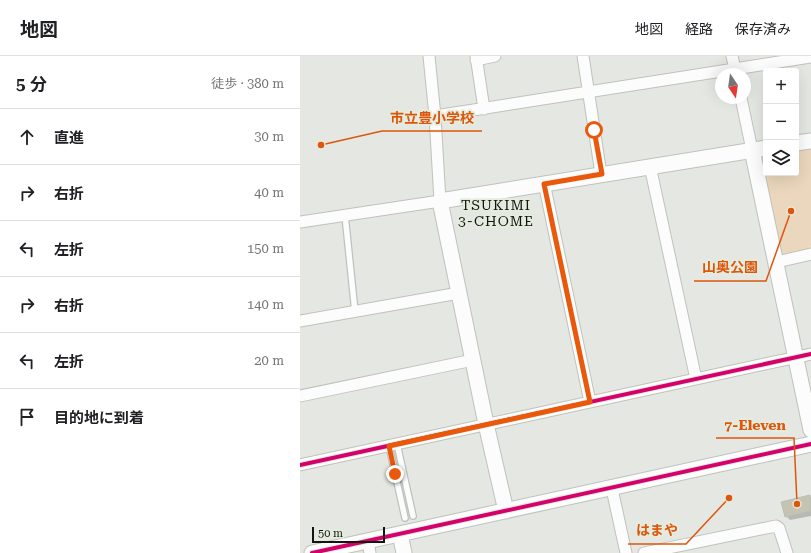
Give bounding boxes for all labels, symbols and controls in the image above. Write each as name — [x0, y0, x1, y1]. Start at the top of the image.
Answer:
text: 地図 — [20, 18, 58, 41]
text: 地図 — [635, 21, 663, 37]
text: 経路 — [685, 21, 713, 37]
text: 保存済み — [735, 21, 791, 37]
north arrow — [715, 68, 751, 104]
map controls — [763, 68, 799, 176]
button: + — [763, 68, 799, 104]
text: 5 分 — [16, 74, 47, 94]
text: 徒歩 · 380 m — [211, 76, 284, 91]
button: − — [763, 104, 799, 140]
callout: 市立豊小学校 — [382, 105, 482, 131]
text: 市立豊小学校 — [390, 110, 474, 126]
route start — [585, 121, 603, 139]
icon: ahead — [16, 126, 38, 148]
text: 直進 — [54, 129, 84, 147]
text: 30 m — [254, 129, 284, 144]
button: layers — [763, 140, 799, 176]
icon: right — [16, 182, 38, 204]
text: 右折 — [54, 185, 84, 203]
text: 40 m — [254, 185, 284, 200]
district label: TSUKIMI 3-CHOME — [458, 197, 534, 229]
icon: left — [16, 238, 38, 260]
text: 左折 — [54, 241, 84, 259]
text: 150 m — [247, 241, 284, 256]
callout: 山奥公園 — [694, 255, 766, 281]
text: 山奥公園 — [702, 259, 758, 275]
icon: right — [16, 294, 38, 316]
text: 右折 — [54, 297, 84, 315]
text: 140 m — [247, 297, 284, 312]
icon: left — [16, 350, 38, 372]
text: 左折 — [54, 353, 84, 371]
text: 20 m — [254, 353, 284, 368]
icon: arrive — [16, 406, 38, 428]
text: 目的地に到着 — [54, 409, 144, 427]
callout: 7-Eleven — [716, 412, 794, 438]
text: 7-Eleven — [724, 417, 786, 433]
route end — [386, 465, 404, 483]
callout: はまや — [628, 518, 686, 544]
text: はまや — [636, 522, 678, 538]
scale bar — [312, 525, 385, 544]
text: 50 m — [318, 527, 343, 540]

